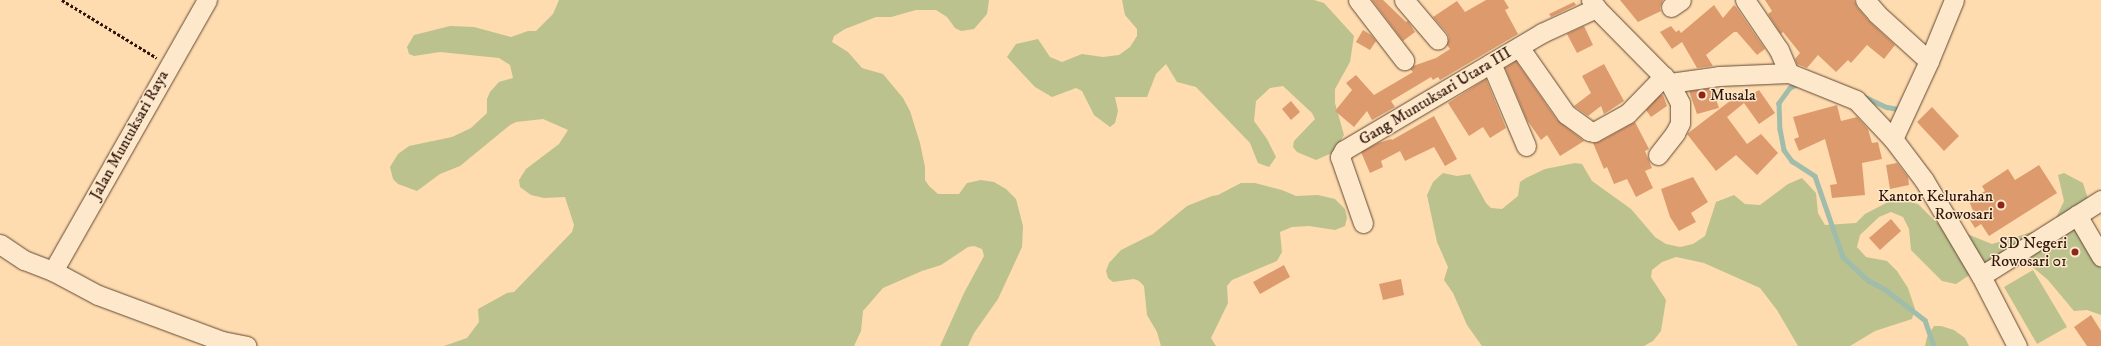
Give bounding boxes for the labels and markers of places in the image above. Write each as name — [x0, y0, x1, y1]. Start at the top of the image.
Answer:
place label: Musala — [1710, 85, 1756, 105]
marker: Musala — [1697, 90, 1707, 100]
place label: Kantor Kelurahan Rowosari — [1878, 186, 1993, 224]
marker: Kantor Kelurahan Rowosari — [1996, 200, 2006, 210]
place label: SD Negeri Rowosari 01 — [1991, 233, 2067, 271]
marker: SD Negeri Rowosari 01 — [2070, 247, 2080, 257]

